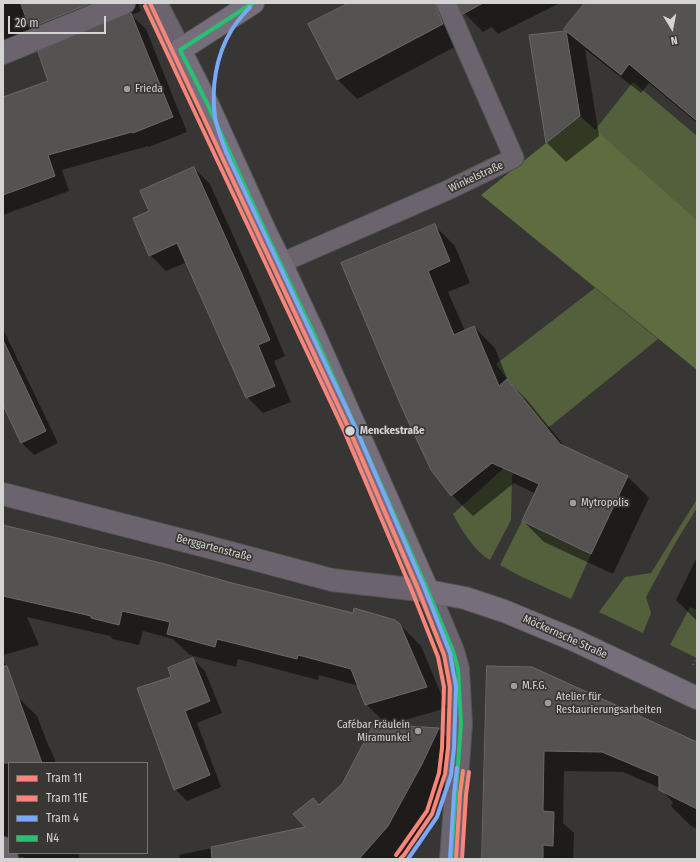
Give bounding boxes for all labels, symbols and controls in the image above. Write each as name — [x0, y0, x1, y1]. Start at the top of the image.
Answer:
scale bar — [10, 8, 108, 34]
north arrow — [652, 8, 692, 48]
text: 20 m — [15, 16, 39, 30]
text: N — [670, 33, 679, 47]
place label: Frieda — [135, 82, 163, 96]
marker: Frieda — [122, 84, 132, 94]
street label: Winkelstraße — [447, 159, 505, 195]
marker: Menckestraße — [343, 424, 357, 438]
place label: Menckestraße — [360, 424, 425, 438]
place label: Mytropolis — [581, 496, 629, 510]
marker: Mytropolis — [568, 498, 578, 508]
street label: Berggartenstraße — [175, 532, 253, 564]
street label: Möckernsche Straße — [521, 612, 609, 662]
place label: M.F.G. — [522, 679, 547, 693]
marker: M.F.G. — [509, 681, 519, 691]
place label: Atelier für Restaurierungsarbeiten — [556, 690, 662, 716]
marker: Atelier für Restaurierungsarbeiten — [543, 698, 553, 708]
place label: Cafébar Fräulein Miramunkel — [337, 718, 410, 744]
marker: Cafébar Fräulein Miramunkel — [413, 726, 423, 736]
legend — [8, 762, 148, 854]
text: Tram 11 — [46, 771, 82, 785]
text: Tram 11E — [46, 791, 88, 805]
text: Tram 4 — [46, 811, 79, 825]
text: N4 — [46, 831, 59, 845]

